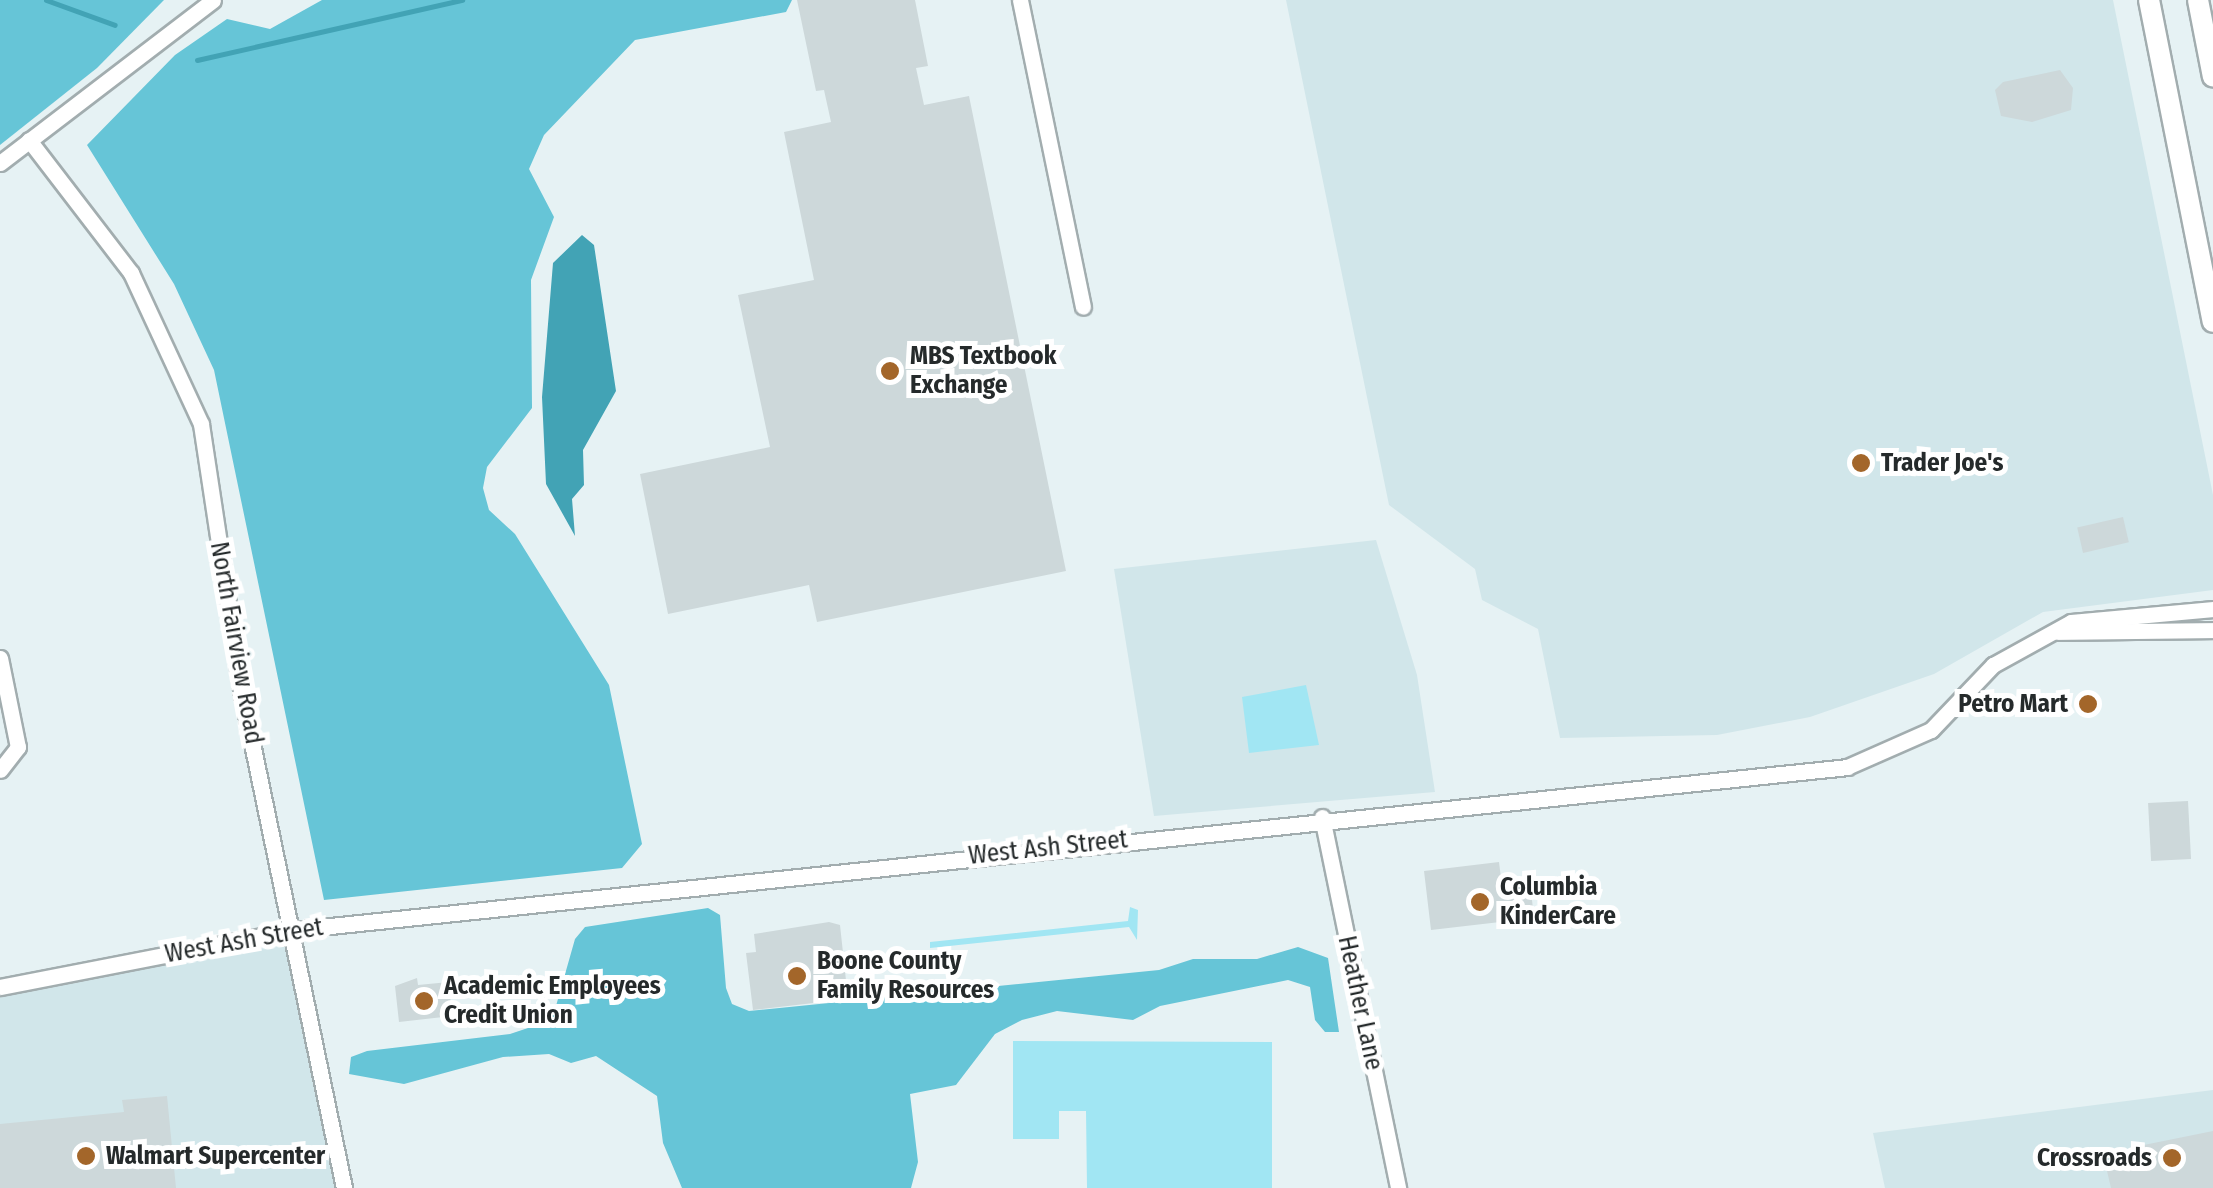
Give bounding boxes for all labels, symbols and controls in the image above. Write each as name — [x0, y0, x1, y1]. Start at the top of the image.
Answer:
place label: MBS Textbook Exchange — [910, 342, 1056, 401]
marker: MBS Textbook Exchange — [879, 360, 901, 382]
place label: Trader Joe's — [1881, 448, 2003, 478]
marker: Trader Joe's — [1850, 452, 1872, 474]
street label: North Fairview Road — [203, 540, 269, 746]
place label: Petro Mart — [1958, 689, 2068, 719]
marker: Petro Mart — [2077, 693, 2099, 715]
street label: West Ash Street — [967, 825, 1129, 871]
place label: Columbia KinderCare — [1500, 873, 1616, 932]
marker: Columbia KinderCare — [1469, 891, 1491, 913]
street label: West Ash Street — [163, 912, 325, 970]
street label: Heather Lane — [1331, 933, 1389, 1073]
place label: Boone County Family Resources — [817, 947, 994, 1006]
marker: Boone County Family Resources — [786, 965, 808, 987]
place label: Academic Employees Credit Union — [444, 972, 661, 1031]
marker: Academic Employees Credit Union — [413, 990, 435, 1012]
place label: Walmart Supercenter — [106, 1141, 325, 1171]
place label: Crossroads — [2037, 1143, 2152, 1173]
marker: Walmart Supercenter — [75, 1145, 97, 1167]
marker: Crossroads — [2161, 1147, 2183, 1169]

